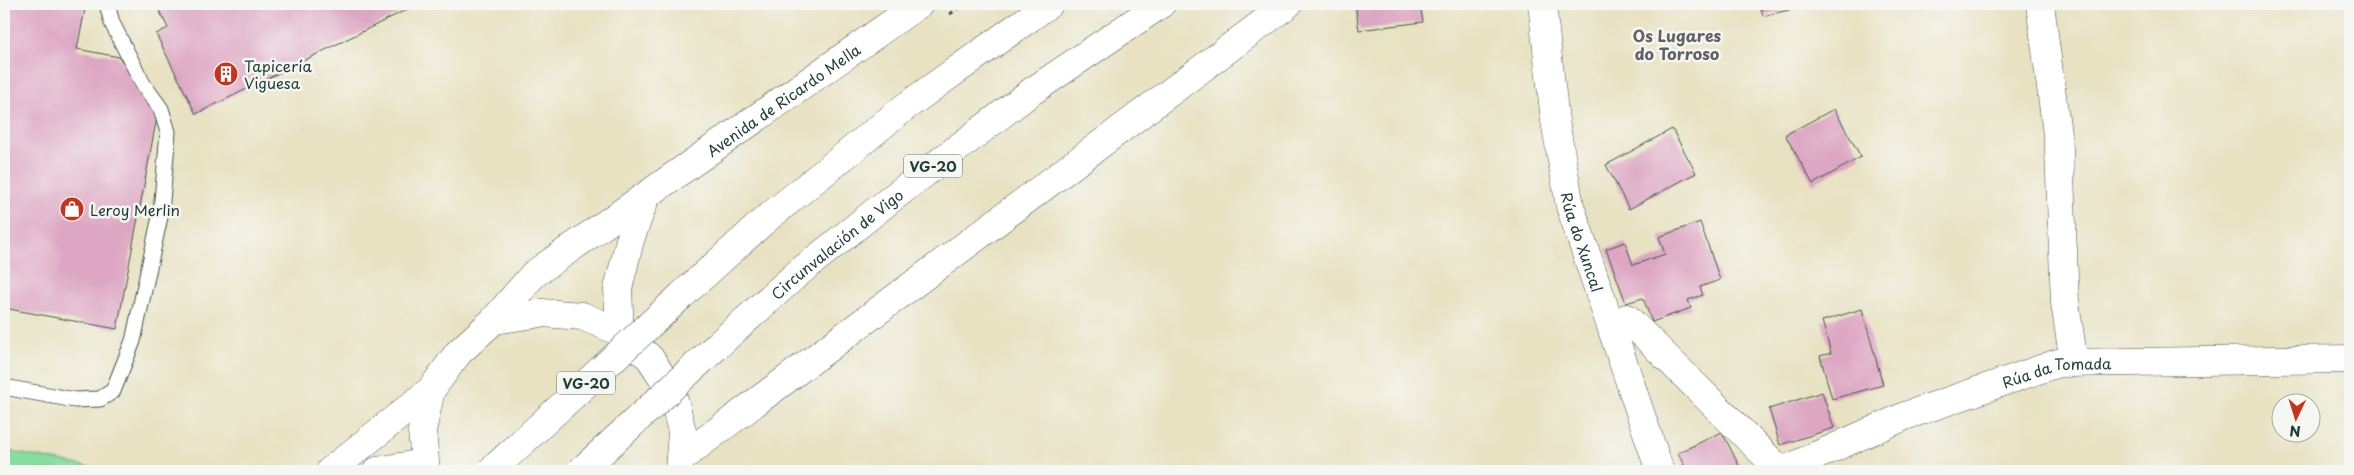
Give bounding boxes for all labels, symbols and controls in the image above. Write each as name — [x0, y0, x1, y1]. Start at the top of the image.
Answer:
district label: Os Lugares do Torroso — [1633, 23, 1722, 65]
street label: Avenida de Ricardo Mella — [701, 37, 865, 161]
place label: Tapicería Viguesa — [244, 54, 312, 94]
building icon: Tapicería Viguesa — [213, 61, 239, 87]
road number: VG-20 — [904, 154, 962, 178]
street label: Circunvalación de Vigo — [765, 183, 907, 304]
street label: Rúa do Xuncal — [1556, 190, 1610, 295]
shop icon: Leroy Merlin — [59, 196, 85, 222]
place label: Leroy Merlin — [90, 198, 180, 221]
street label: Rúa da Tomada — [1999, 351, 2112, 393]
road number: VG-20 — [557, 372, 615, 394]
north arrow — [2272, 392, 2322, 442]
text: N — [2289, 421, 2301, 442]

